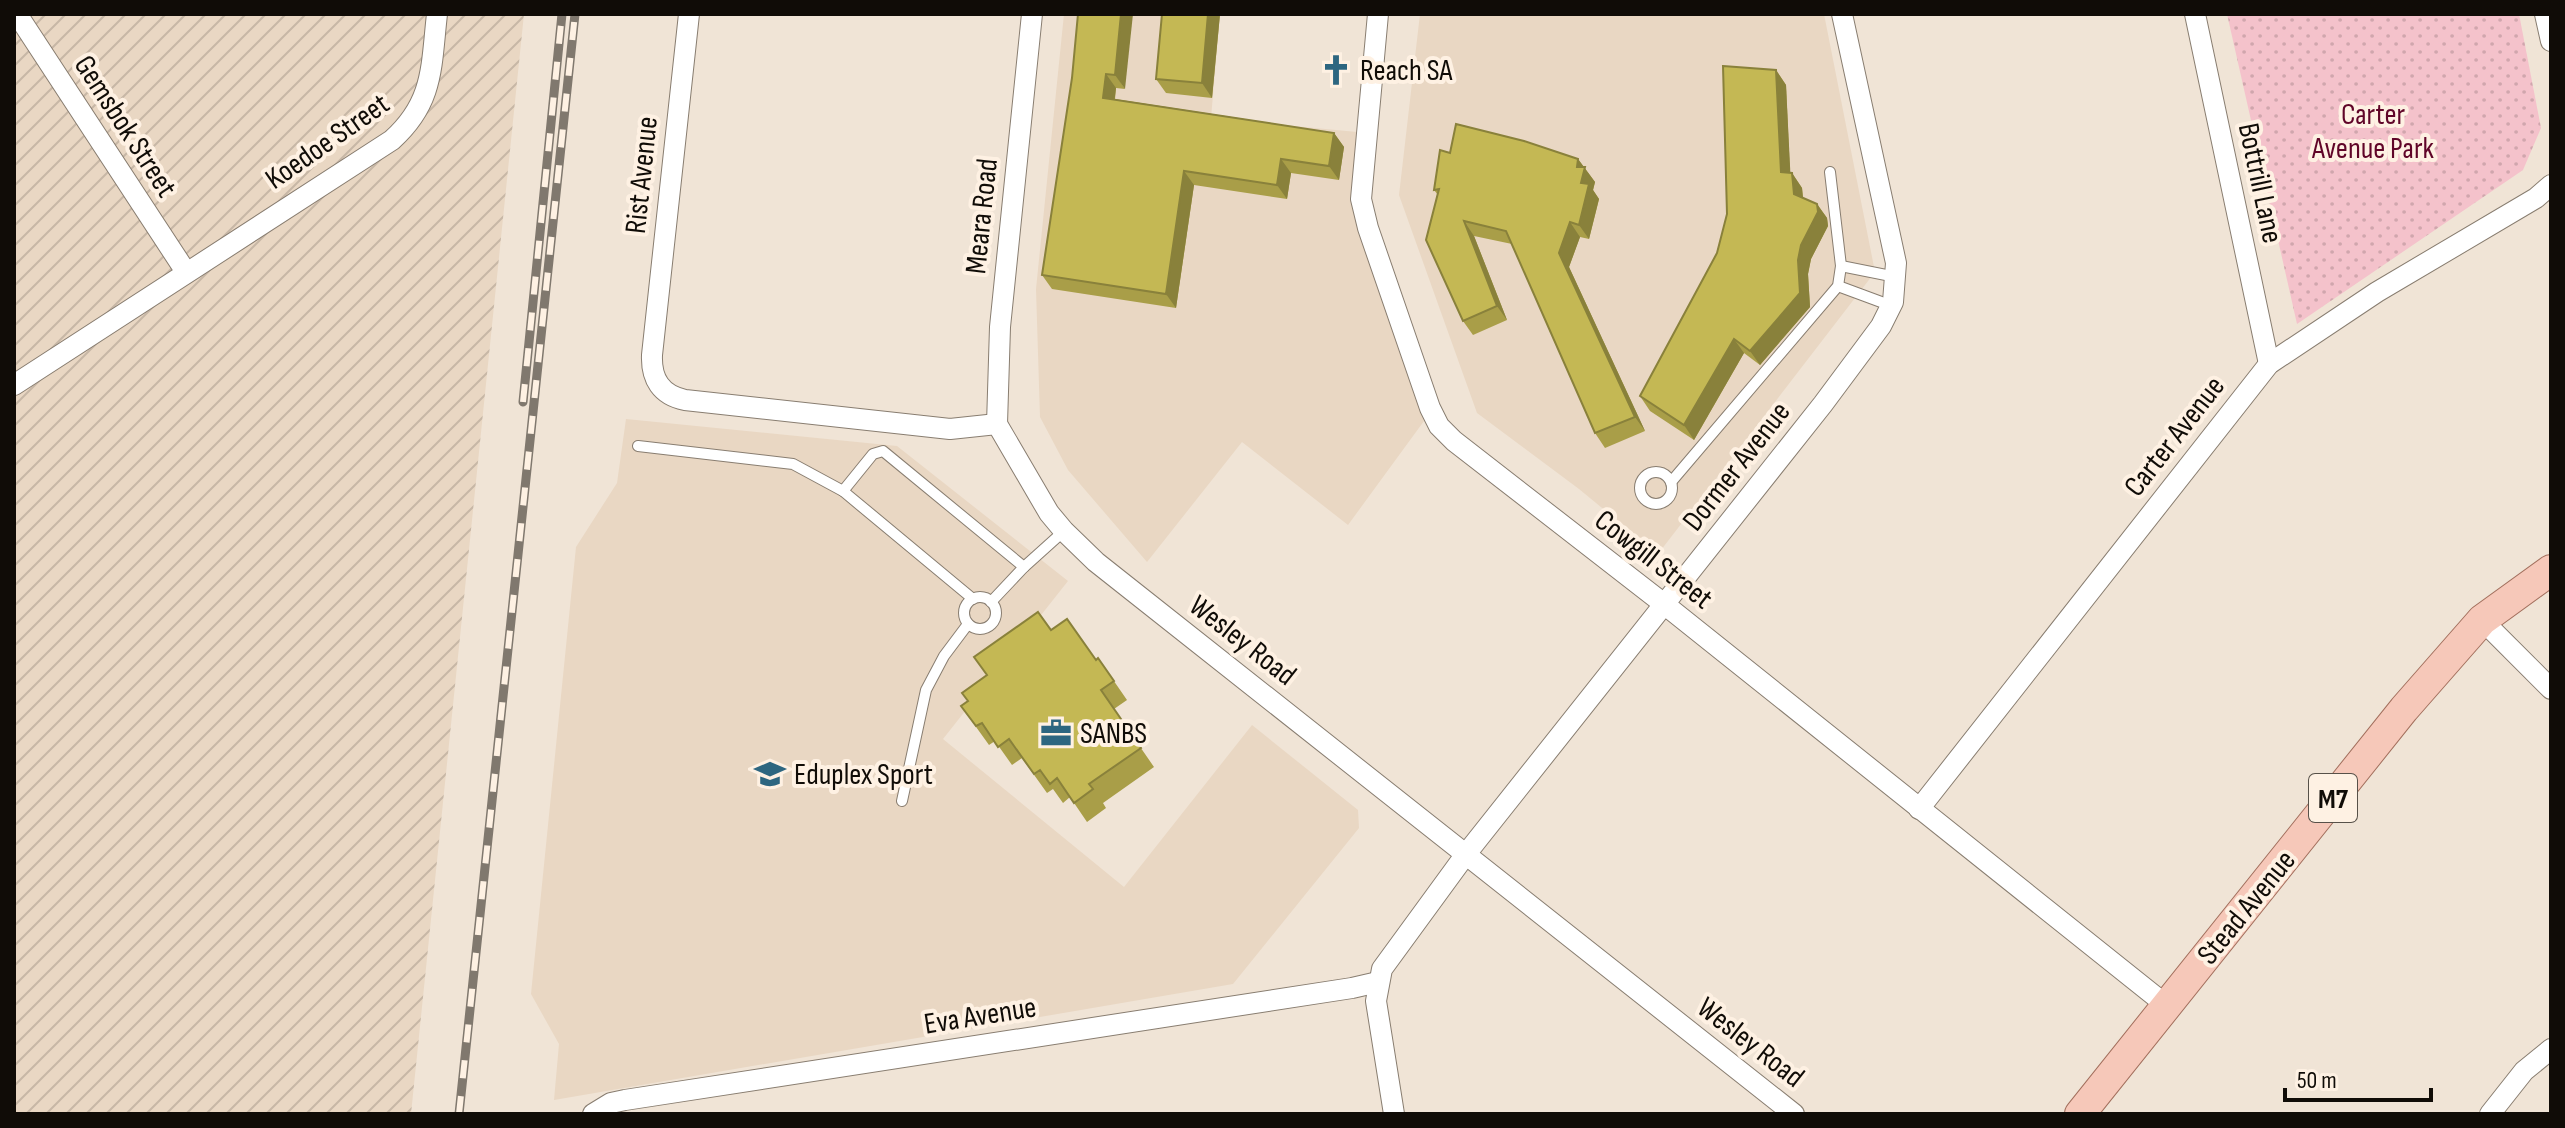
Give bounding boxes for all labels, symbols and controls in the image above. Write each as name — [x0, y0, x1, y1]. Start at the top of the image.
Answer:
street label: Gemsbok Street — [66, 49, 184, 204]
church icon: Reach SA — [1319, 53, 1353, 87]
place label: Reach SA — [1360, 53, 1453, 89]
street label: Koedoe Street — [259, 86, 396, 197]
park label: Carter Avenue Park — [2311, 97, 2435, 167]
street label: Rist Avenue — [618, 115, 666, 235]
street label: Bottrill Lane — [2230, 120, 2290, 246]
street label: Meara Road — [958, 157, 1006, 276]
street label: Carter Avenue — [2117, 369, 2233, 504]
street label: Dormer Avenue — [1675, 395, 1798, 538]
street label: Cowgill Street — [1587, 503, 1720, 617]
street label: Wesley Road — [1182, 588, 1303, 694]
office icon: SANBS — [1039, 716, 1073, 750]
place label: SANBS — [1080, 716, 1147, 752]
school or university icon: Eduplex Sport — [753, 757, 787, 791]
place label: Eduplex Sport — [794, 757, 933, 793]
road number: M7 — [2309, 774, 2357, 822]
street label: Stead Avenue — [2190, 843, 2304, 972]
street label: Eva Avenue — [921, 989, 1039, 1043]
street label: Wesley Road — [1690, 990, 1811, 1096]
scale bar — [2285, 1052, 2431, 1102]
text: 50 m — [2297, 1066, 2337, 1095]

